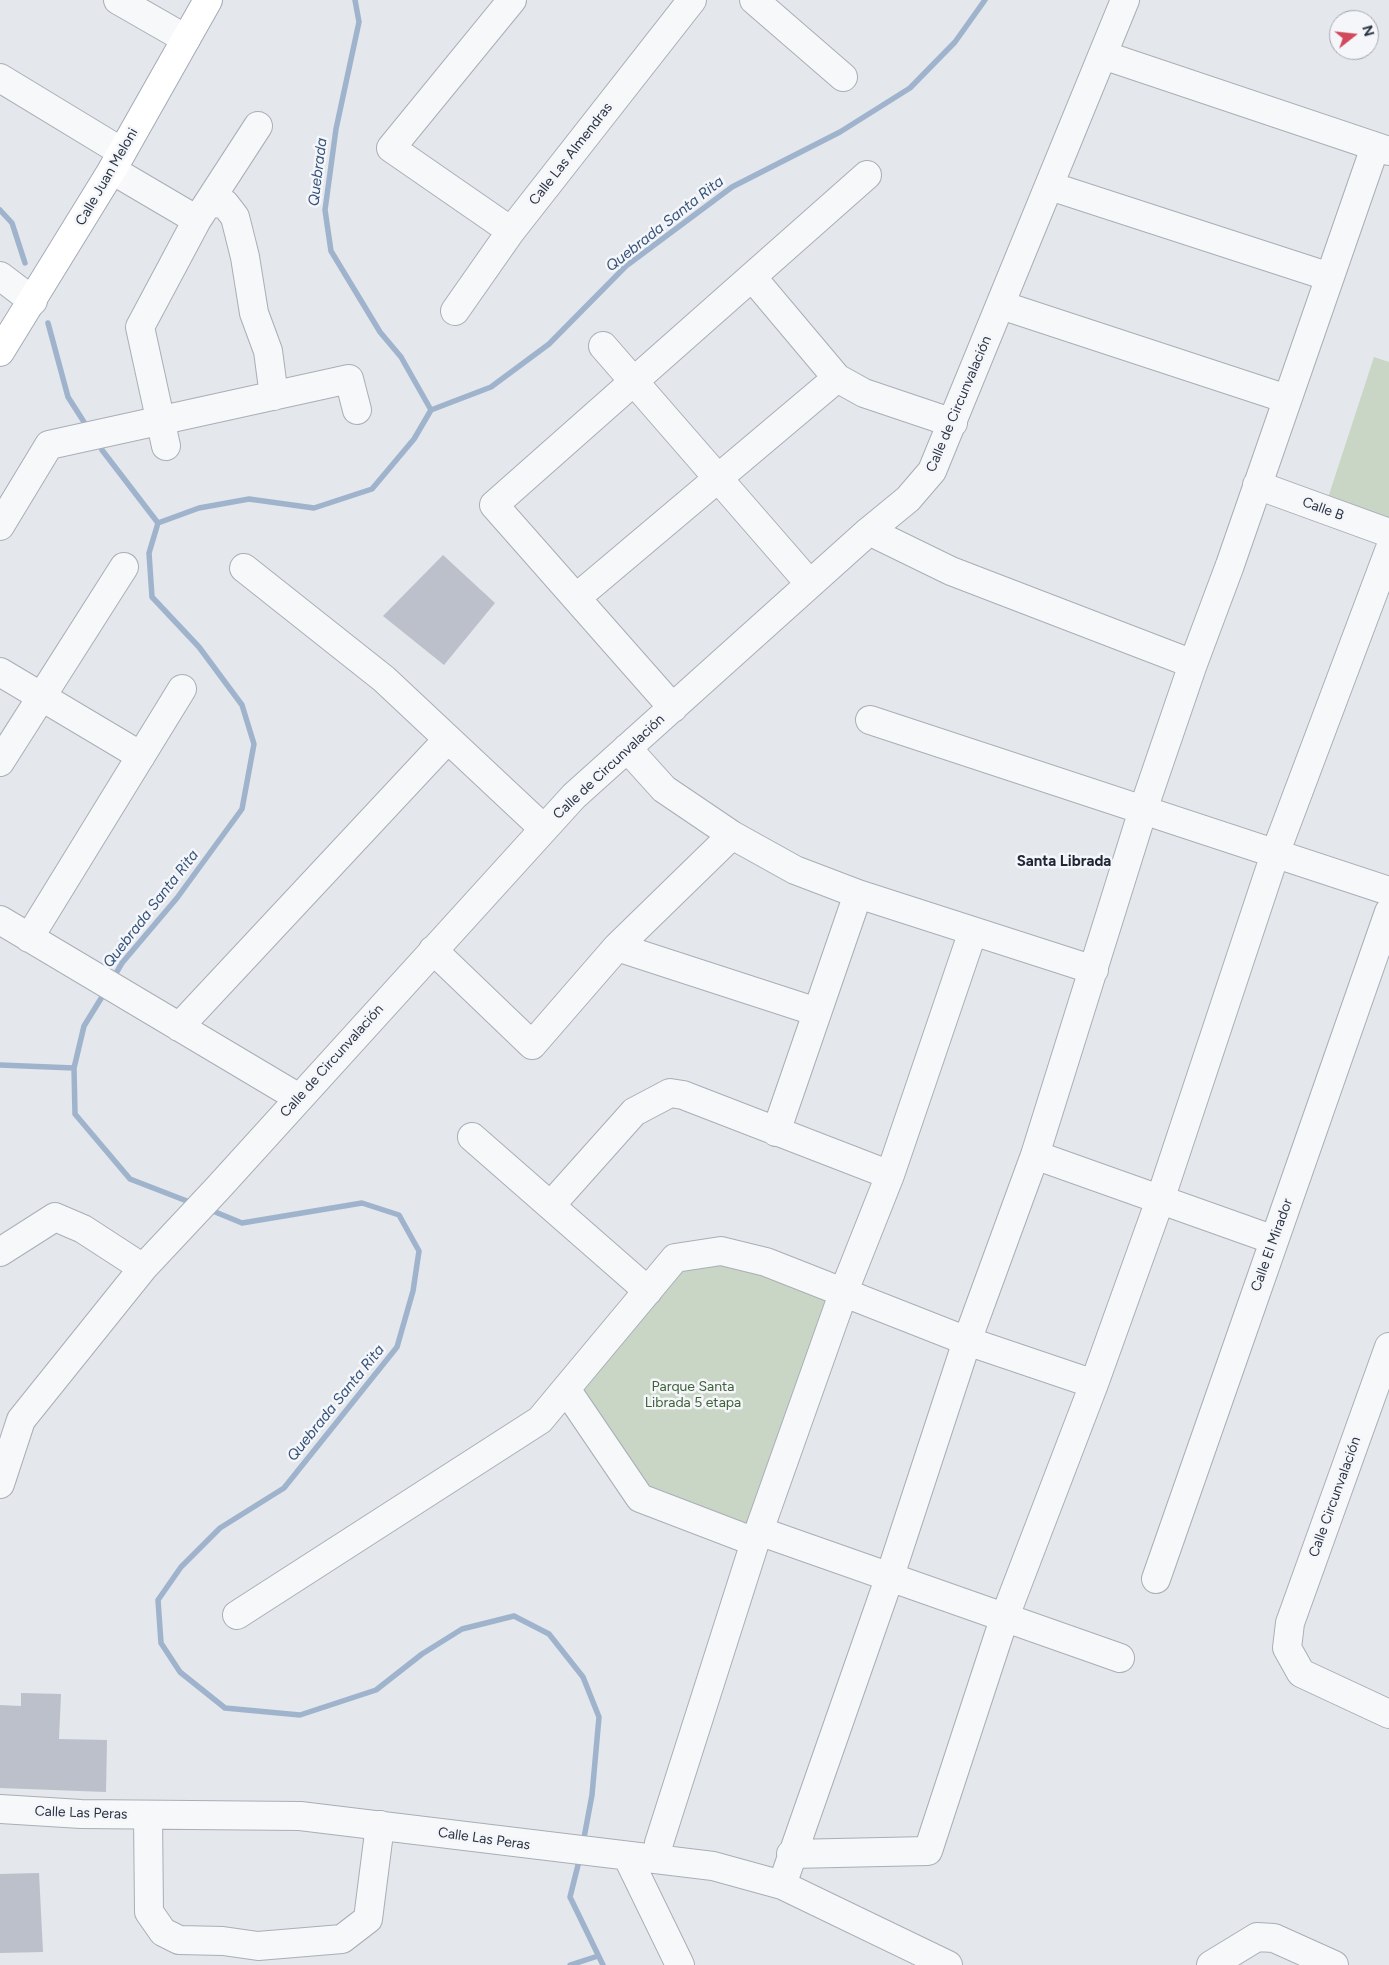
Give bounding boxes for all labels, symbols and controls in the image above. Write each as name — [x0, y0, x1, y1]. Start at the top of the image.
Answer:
north arrow — [1329, 10, 1379, 60]
text: N — [1358, 23, 1378, 39]
street label: Calle Las Almendras — [526, 99, 616, 209]
street label: Calle Juan Meloni — [72, 125, 142, 229]
water label: Quebrada — [305, 137, 331, 207]
water label: Quebrada Santa Rita — [603, 172, 727, 276]
street label: Calle de Circunvalación — [923, 333, 995, 475]
street label: Calle B — [1300, 494, 1346, 524]
street label: Calle de Circunvalación — [550, 711, 668, 823]
water label: Quebrada Santa Rita — [99, 847, 203, 971]
district label: Santa Librada — [1017, 853, 1111, 871]
street label: Calle de Circunvalación — [277, 1001, 387, 1121]
street label: Calle El Mirador — [1247, 1196, 1297, 1294]
water label: Quebrada Santa Rita — [284, 1341, 388, 1465]
park label: Parque Santa Librada 5 etapa — [645, 1379, 741, 1411]
street label: Calle Circunvalación — [1305, 1435, 1365, 1559]
street label: Calle Las Peras — [34, 1803, 128, 1823]
street label: Calle Las Peras — [437, 1824, 531, 1854]

